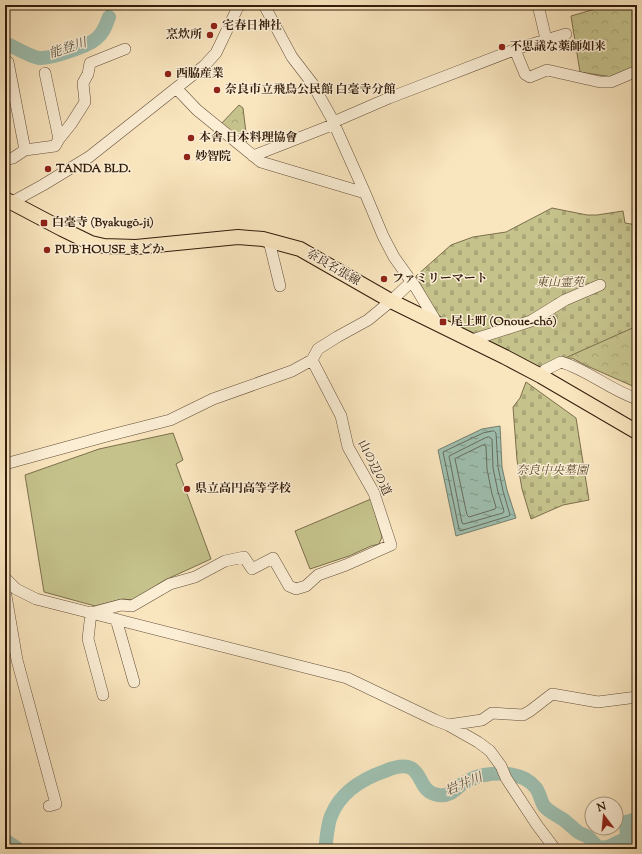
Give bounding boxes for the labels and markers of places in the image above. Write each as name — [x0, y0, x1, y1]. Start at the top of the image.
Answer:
place label: 宅春日神社 — [222, 17, 282, 35]
marker: 宅春日神社 — [209, 21, 219, 31]
place label: 烹炊所 — [166, 26, 202, 44]
marker: 烹炊所 — [205, 30, 215, 40]
place label: 不思議な薬師如来 — [510, 38, 606, 56]
marker: 不思議な薬師如来 — [497, 42, 507, 52]
place label: 西脇産業 — [176, 65, 224, 83]
marker: 西脇産業 — [163, 69, 173, 79]
place label: 奈良市立飛鳥公民館 白毫寺分館 — [225, 81, 396, 99]
marker: 奈良市立飛鳥公民館 白毫寺分館 — [212, 85, 222, 95]
place label: 本舎 日本料理協會 — [199, 129, 298, 147]
marker: 本舎 日本料理協會 — [186, 133, 196, 143]
place label: 妙智院 — [195, 148, 231, 166]
marker: 妙智院 — [182, 152, 192, 162]
place label: TANDA BLD. — [55, 160, 131, 178]
marker: TANDA BLD. — [43, 164, 53, 174]
place label: 白毫寺 (Byakugō-ji) — [52, 214, 154, 232]
marker: 白毫寺 (Byakugō-ji) — [39, 218, 49, 228]
place label: PUB HOUSE まどか — [54, 241, 164, 259]
marker: PUB HOUSE まどか — [42, 245, 52, 255]
place label: ファミリーマート — [392, 270, 488, 288]
marker: ファミリーマート — [379, 274, 389, 284]
place label: 尾上町 (Onoue-chō) — [451, 313, 557, 331]
marker: 尾上町 (Onoue-chō) — [438, 317, 448, 327]
place label: 県立高円高等学校 — [195, 480, 291, 498]
marker: 県立高円高等学校 — [182, 484, 192, 494]

